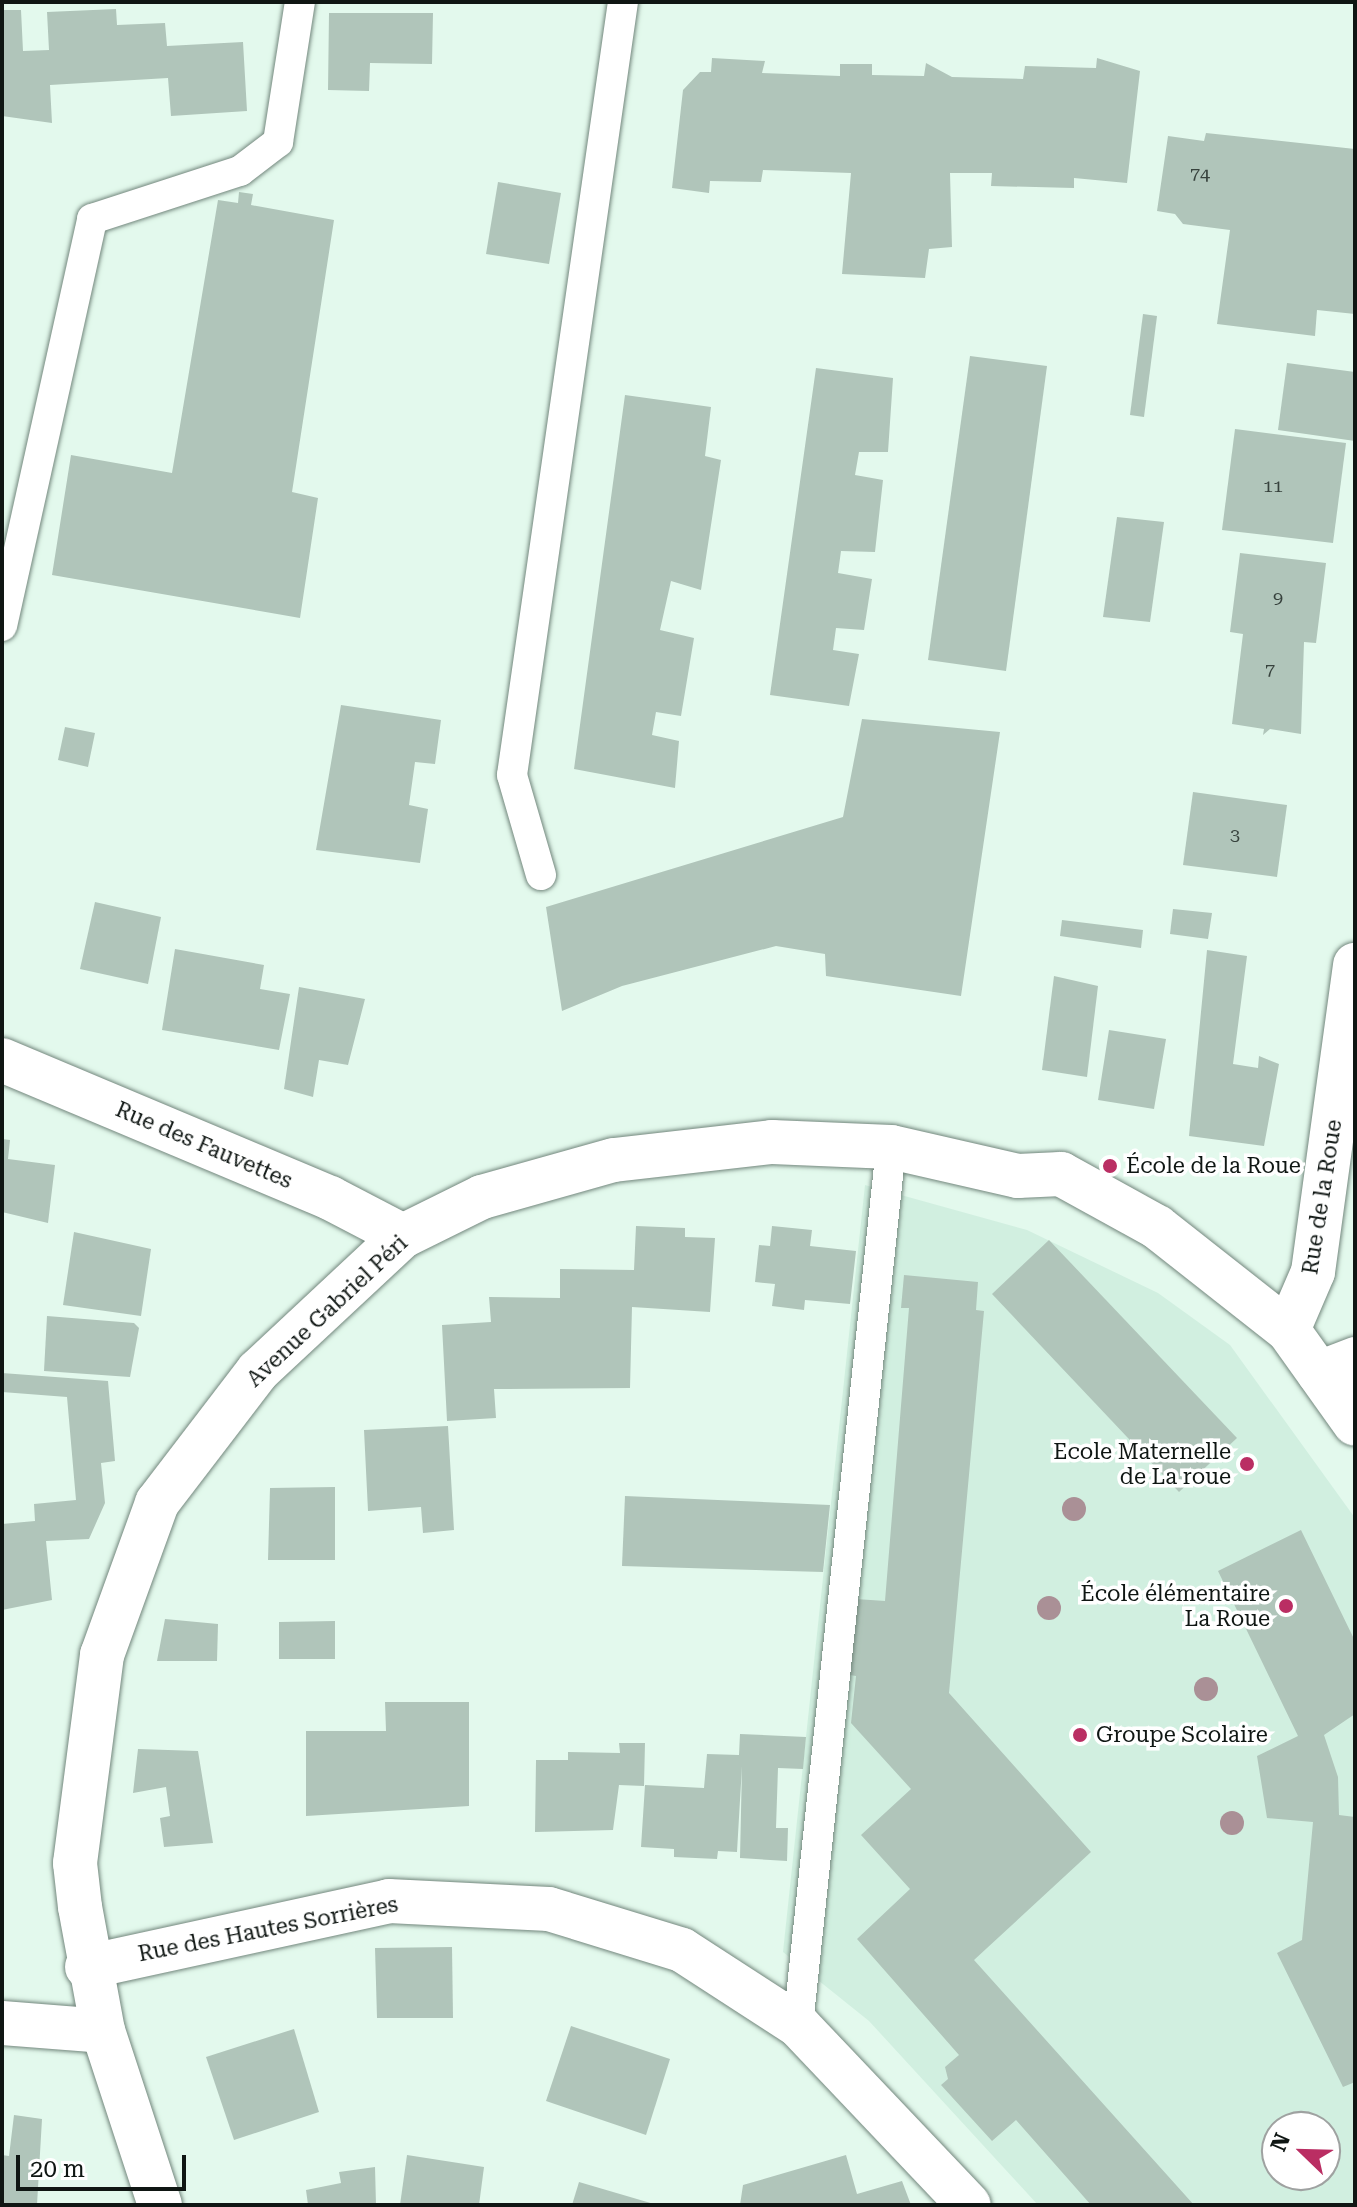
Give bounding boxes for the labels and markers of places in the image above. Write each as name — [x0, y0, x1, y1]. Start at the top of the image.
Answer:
place label: École de la Roue — [1126, 1153, 1301, 1179]
marker: École de la Roue — [1101, 1157, 1119, 1175]
place label: Ecole Maternelle de La roue — [1053, 1438, 1231, 1490]
marker: Ecole Maternelle de La roue — [1238, 1455, 1256, 1473]
place label: École élémentaire La Roue — [1081, 1580, 1270, 1632]
marker: École élémentaire La Roue — [1277, 1597, 1295, 1615]
place label: Groupe Scolaire — [1096, 1722, 1268, 1748]
marker: Groupe Scolaire — [1071, 1726, 1089, 1744]

